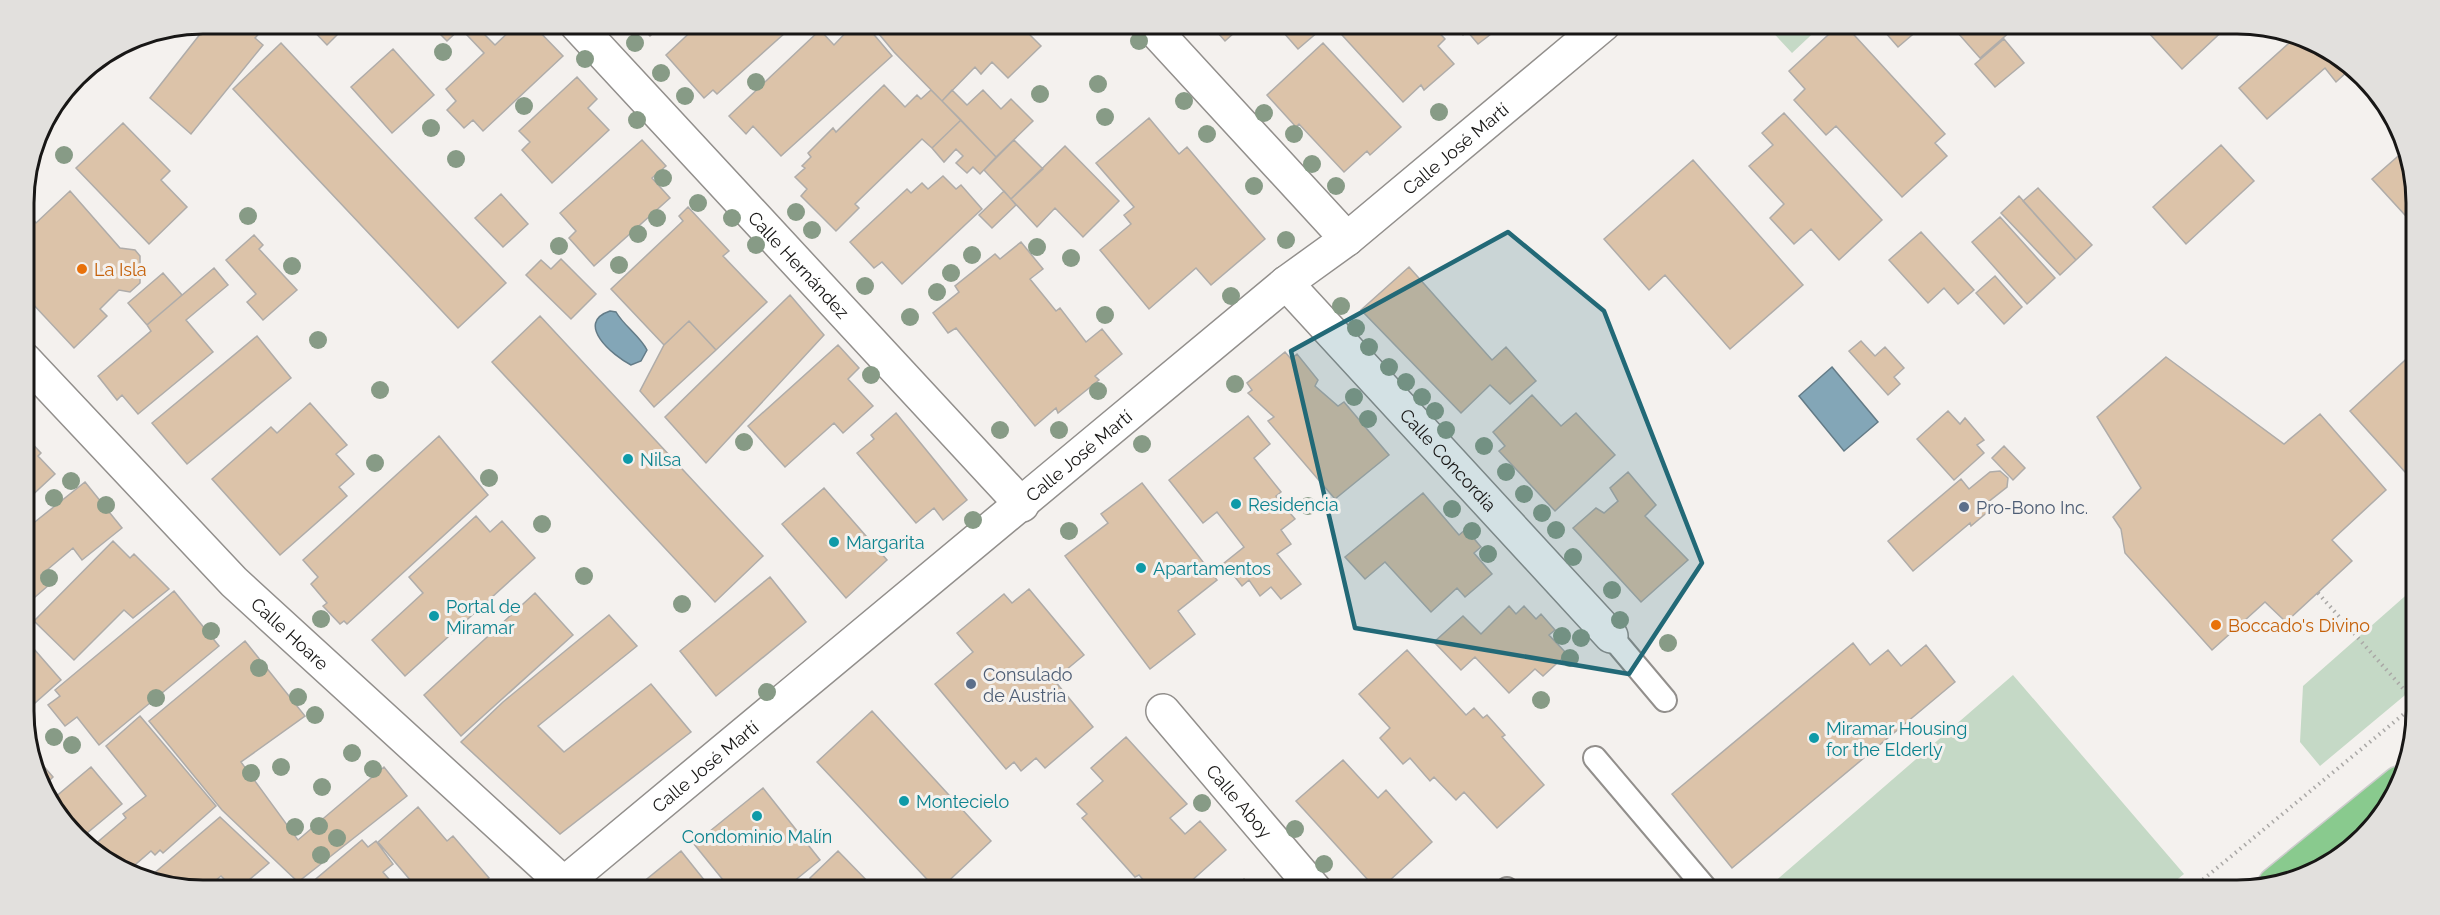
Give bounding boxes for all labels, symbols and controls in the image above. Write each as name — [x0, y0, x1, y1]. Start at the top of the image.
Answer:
street label: Calle José Martí — [1398, 98, 1512, 199]
street label: Calle Hernández — [744, 207, 854, 323]
place label: La Isla — [94, 259, 147, 280]
marker: La Isla — [75, 262, 89, 276]
street label: Calle Concordia — [1396, 404, 1501, 515]
street label: Calle José Martí — [1021, 405, 1136, 506]
place label: Nilsa — [640, 449, 681, 470]
marker: Nilsa — [621, 452, 635, 466]
place label: Residencia — [1248, 494, 1339, 515]
marker: Residencia — [1229, 497, 1243, 511]
place label: Pro-Bono Inc. — [1976, 497, 2088, 518]
marker: Pro-Bono Inc. — [1957, 500, 1971, 514]
place label: Margarita — [846, 532, 925, 553]
marker: Margarita — [827, 535, 841, 549]
place label: Apartamentos — [1153, 558, 1271, 579]
marker: Apartamentos — [1134, 561, 1148, 575]
street label: Calle Hoare — [247, 593, 334, 674]
place label: Portal de Miramar — [446, 596, 521, 638]
marker: Portal de Miramar — [427, 609, 441, 623]
place label: Boccado's Divino — [2228, 615, 2370, 636]
marker: Boccado's Divino — [2209, 618, 2223, 632]
place label: Consulado de Austria — [983, 664, 1073, 706]
marker: Consulado de Austria — [964, 677, 978, 691]
street label: Calle José Martí — [648, 716, 762, 816]
place label: Miramar Housing for the Elderly — [1826, 718, 1967, 760]
marker: Miramar Housing for the Elderly — [1807, 731, 1821, 745]
street label: Calle Aboy — [1202, 760, 1277, 842]
place label: Montecielo — [916, 791, 1009, 812]
marker: Montecielo — [897, 794, 911, 808]
marker: Condominio Malín — [750, 809, 764, 823]
place label: Condominio Malín — [682, 826, 832, 847]

